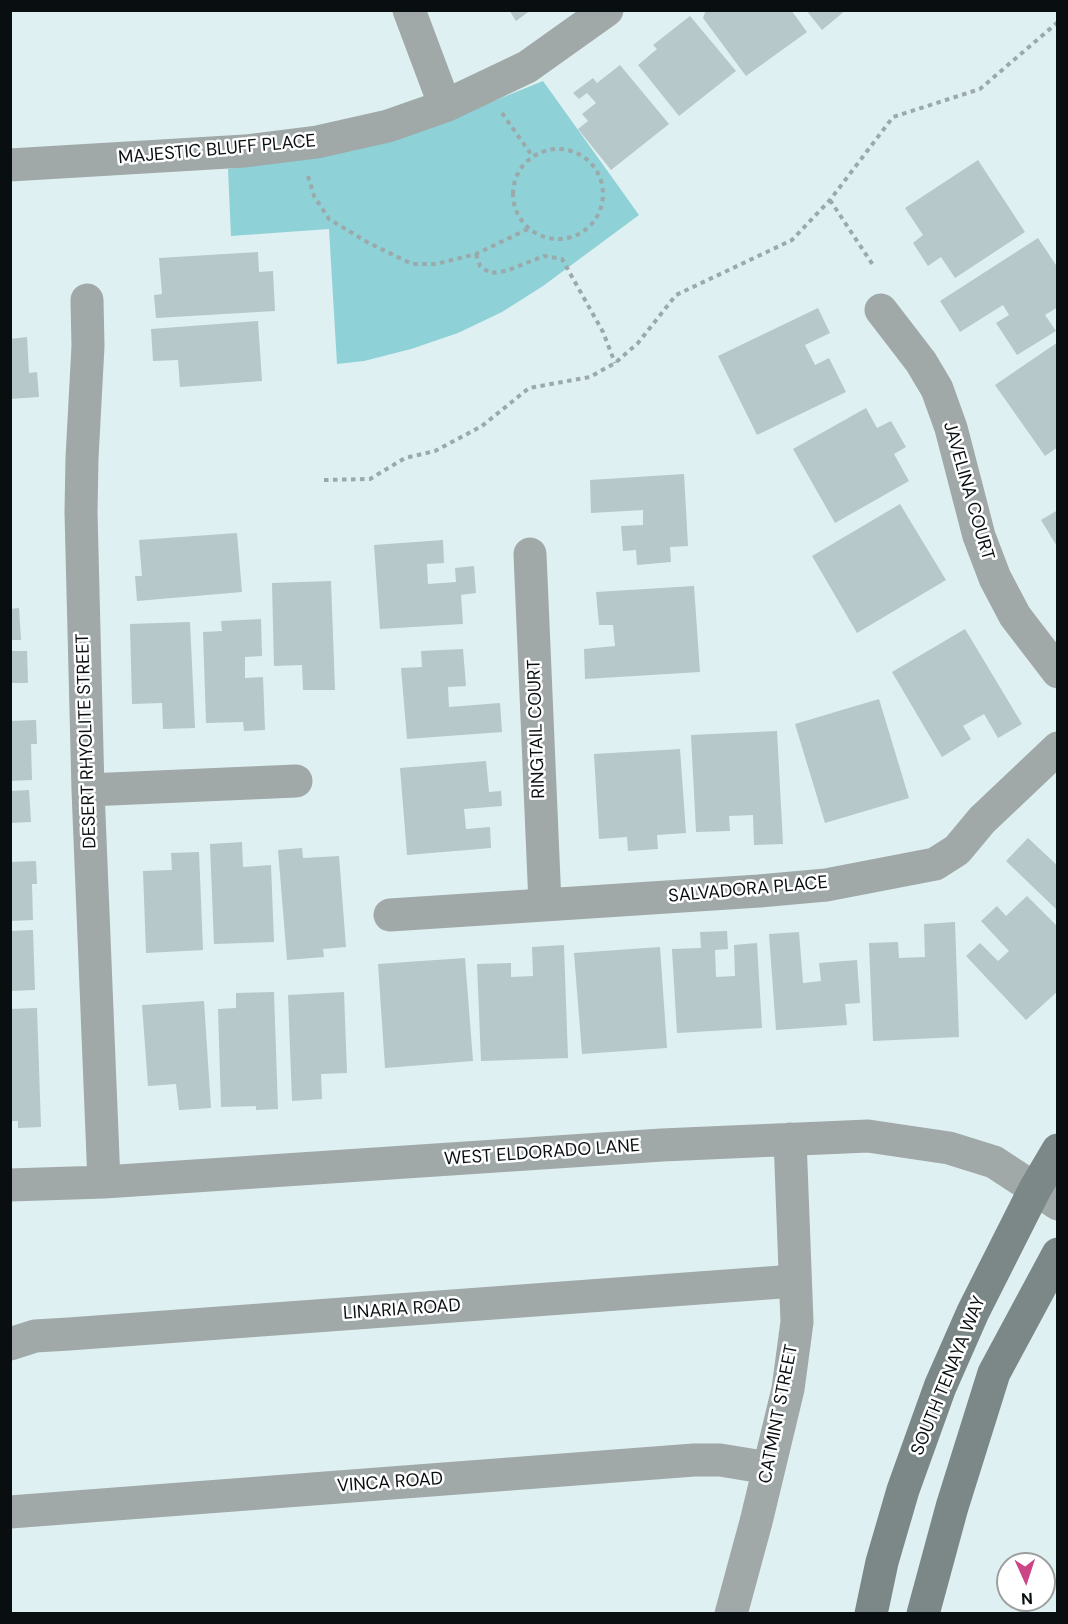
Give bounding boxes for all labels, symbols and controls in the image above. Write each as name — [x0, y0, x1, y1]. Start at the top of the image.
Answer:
street label: MAJESTIC BLUFF PLACE — [117, 131, 317, 169]
street label: JAVELINA COURT — [938, 419, 998, 563]
street label: DESERT RHYOLITE STREET — [72, 633, 102, 849]
street label: RINGTAIL COURT — [524, 659, 550, 799]
street label: SALVADORA PLACE — [667, 872, 829, 908]
street label: WEST ELDORADO LANE — [443, 1135, 641, 1171]
street label: SOUTH TENAYA WAY — [907, 1293, 991, 1459]
street label: LINARIA ROAD — [342, 1295, 462, 1325]
street label: CATMINT STREET — [755, 1343, 803, 1485]
street label: VINCA ROAD — [336, 1469, 444, 1497]
north arrow — [996, 1552, 1056, 1612]
text: N — [1020, 1588, 1033, 1609]

